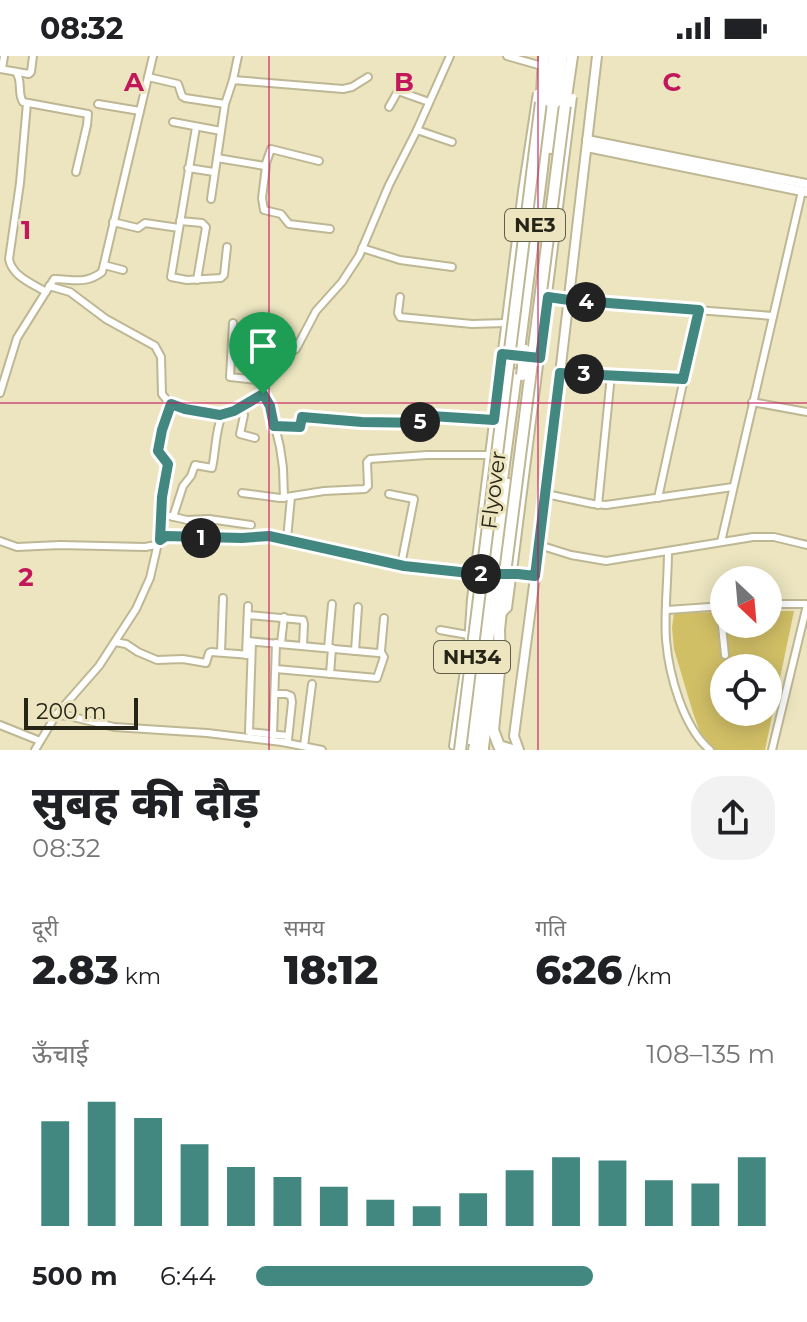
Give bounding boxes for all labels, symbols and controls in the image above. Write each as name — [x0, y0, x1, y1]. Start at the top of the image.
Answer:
text: 08:32 — [40, 10, 123, 47]
text: A — [123, 66, 145, 98]
text: B — [394, 66, 414, 98]
text: C — [663, 66, 682, 98]
road number: NE3 — [505, 209, 565, 241]
text: 1 — [21, 214, 31, 246]
pin: 4 — [566, 282, 606, 322]
text: 4 — [578, 288, 594, 315]
pin — [229, 312, 297, 394]
icon: arrive — [241, 324, 285, 368]
pin: 3 — [564, 354, 604, 394]
text: 3 — [577, 360, 591, 387]
pin: 5 — [400, 402, 440, 442]
text: 5 — [413, 408, 427, 435]
street label: Flyover — [475, 449, 512, 531]
pin: 1 — [181, 518, 221, 558]
text: 1 — [197, 524, 205, 551]
pin: 2 — [461, 554, 501, 594]
text: 2 — [475, 560, 487, 587]
text: 2 — [18, 561, 34, 593]
north arrow — [710, 566, 782, 638]
map controls — [710, 566, 782, 726]
road number: NH34 — [434, 641, 510, 673]
button: locate — [710, 654, 782, 726]
scale bar — [24, 694, 138, 730]
text: 200 m — [36, 698, 107, 725]
text: सुबह की दौड़ — [32, 775, 259, 829]
button: share — [691, 776, 775, 860]
text: 08:32 — [32, 832, 101, 864]
text: दूरी — [32, 915, 58, 942]
text: समय — [284, 915, 324, 942]
text: गति — [535, 915, 566, 942]
text: 2.83 — [32, 945, 119, 994]
text: 18:12 — [284, 945, 378, 994]
text: 6:26 — [535, 945, 623, 994]
text: km — [119, 963, 161, 990]
text: /km — [623, 963, 672, 990]
text: ऊँचाई — [32, 1038, 88, 1070]
text: 108–135 m — [646, 1038, 775, 1070]
text: 500 m — [32, 1260, 117, 1292]
text: 6:44 — [160, 1260, 216, 1292]

